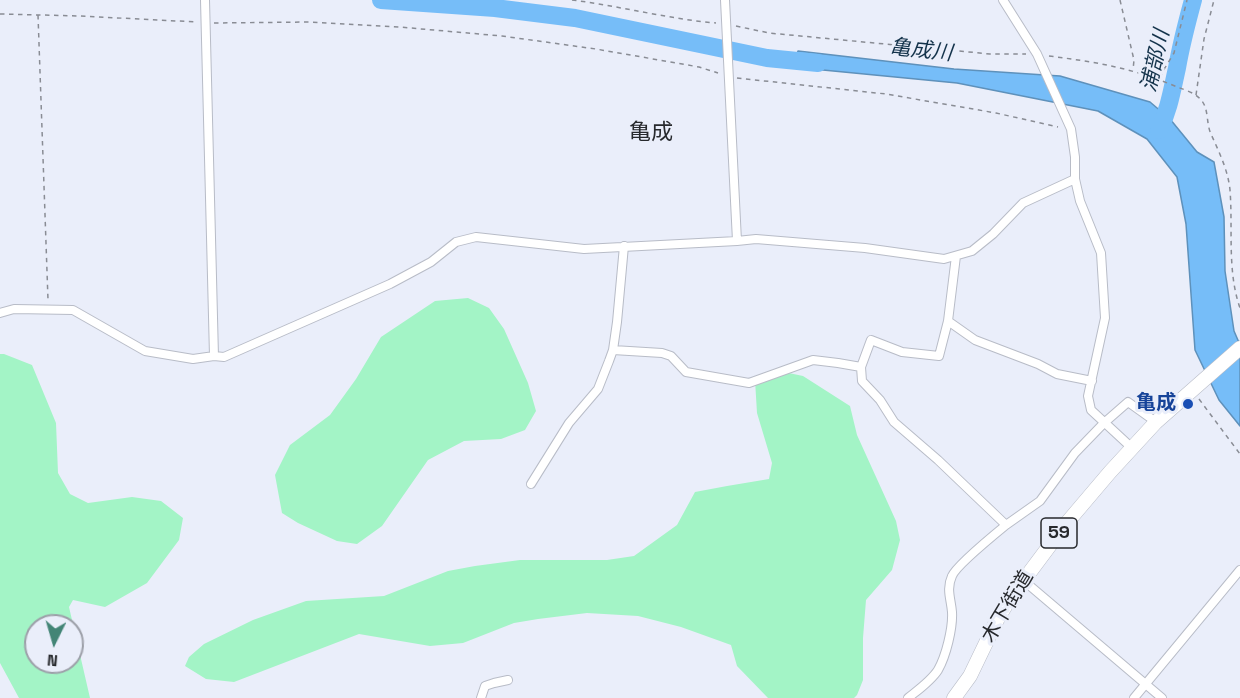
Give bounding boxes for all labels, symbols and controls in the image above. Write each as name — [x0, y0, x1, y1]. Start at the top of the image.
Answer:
water label: 浦部川 — [1137, 27, 1175, 95]
water label: 亀成川 — [888, 35, 954, 67]
district label: 亀成 — [629, 120, 673, 146]
place label: 亀成 — [1136, 392, 1176, 416]
marker: 亀成 — [1181, 397, 1195, 411]
road number: 59 — [1041, 518, 1077, 548]
street label: 木下街道 — [977, 567, 1039, 647]
north arrow — [24, 614, 84, 674]
text: N — [46, 650, 59, 671]

